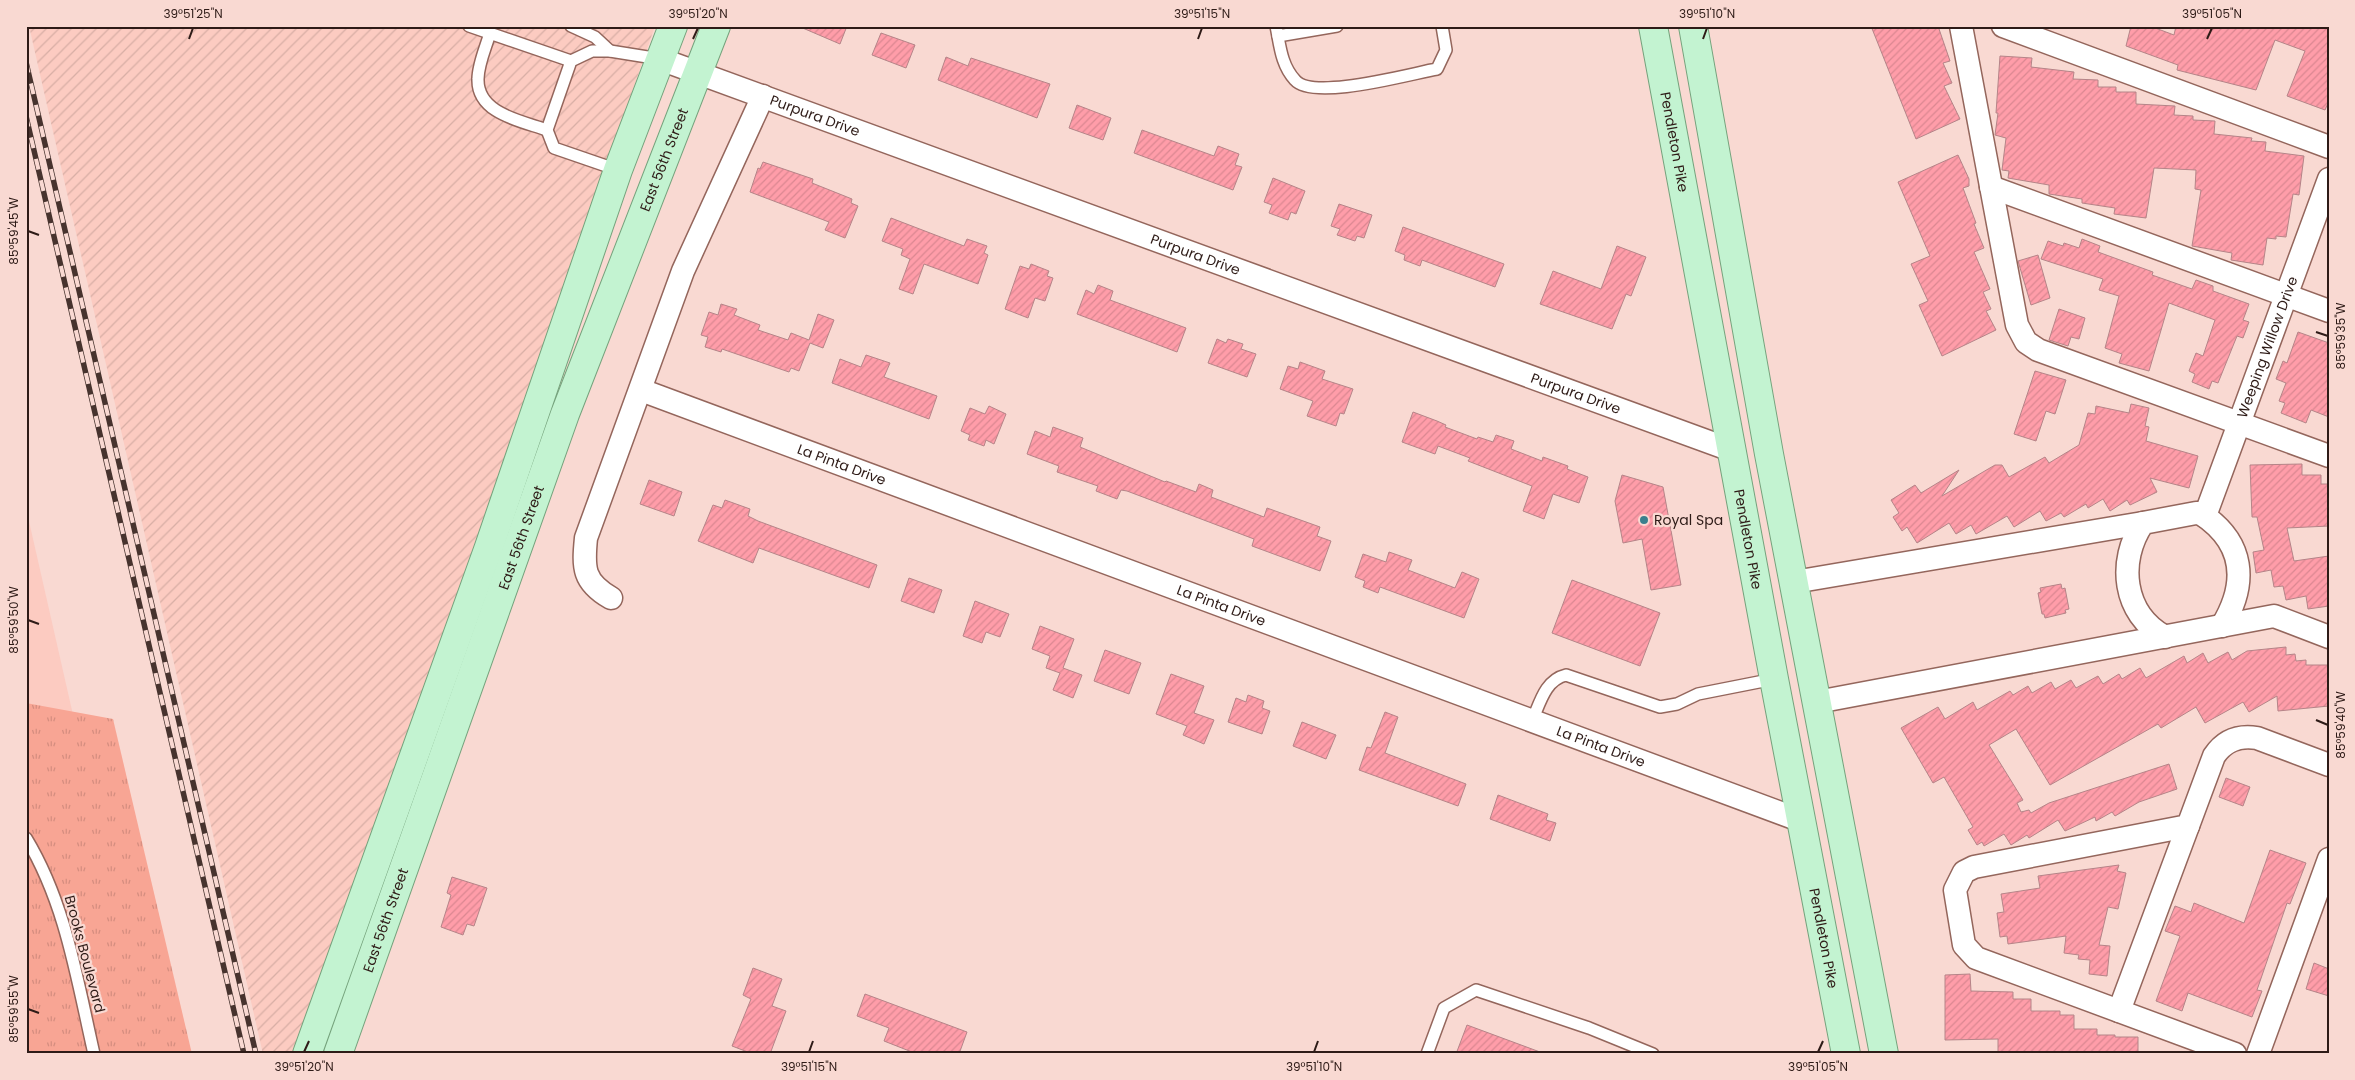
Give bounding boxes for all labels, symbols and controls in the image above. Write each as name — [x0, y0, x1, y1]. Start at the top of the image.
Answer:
text: 39°51'25"N — [163, 5, 223, 22]
text: 39°51'20"N — [668, 5, 728, 22]
text: 39°51'15"N — [1174, 5, 1230, 22]
text: 39°51'10"N — [1679, 5, 1735, 22]
text: 39°51'05"N — [2182, 5, 2242, 22]
street label: Purpura Drive — [767, 90, 863, 141]
street label: Pendleton Pike — [1655, 90, 1694, 194]
street label: East 56th Street — [635, 105, 693, 214]
text: 85°59'45"W — [5, 197, 22, 265]
street label: Purpura Drive — [1148, 229, 1243, 280]
street label: Weeping Willow Drive — [2232, 273, 2302, 421]
text: 85°59'35"W — [2332, 302, 2349, 369]
street label: Purpura Drive — [1528, 368, 1624, 419]
street label: La Pinta Drive — [794, 439, 889, 490]
street label: East 56th Street — [493, 483, 549, 592]
street label: Pendleton Pike — [1729, 487, 1767, 591]
place label: Royal Spa — [1654, 510, 1723, 530]
marker: Royal Spa — [1638, 514, 1650, 526]
street label: La Pinta Drive — [1174, 580, 1269, 631]
text: 85°59'50"W — [5, 586, 22, 654]
text: 85°59'40"W — [2332, 691, 2349, 759]
street label: La Pinta Drive — [1554, 721, 1648, 772]
street label: East 56th Street — [358, 865, 413, 975]
street label: Pendleton Pike — [1804, 886, 1843, 990]
street label: Brooks Boulevard — [60, 893, 110, 1015]
text: 85°59'55"W — [5, 975, 22, 1043]
text: 39°51'20"N — [274, 1058, 334, 1075]
text: 39°51'15"N — [781, 1058, 837, 1075]
text: 39°51'10"N — [1286, 1058, 1342, 1075]
text: 39°51'05"N — [1788, 1058, 1848, 1075]

